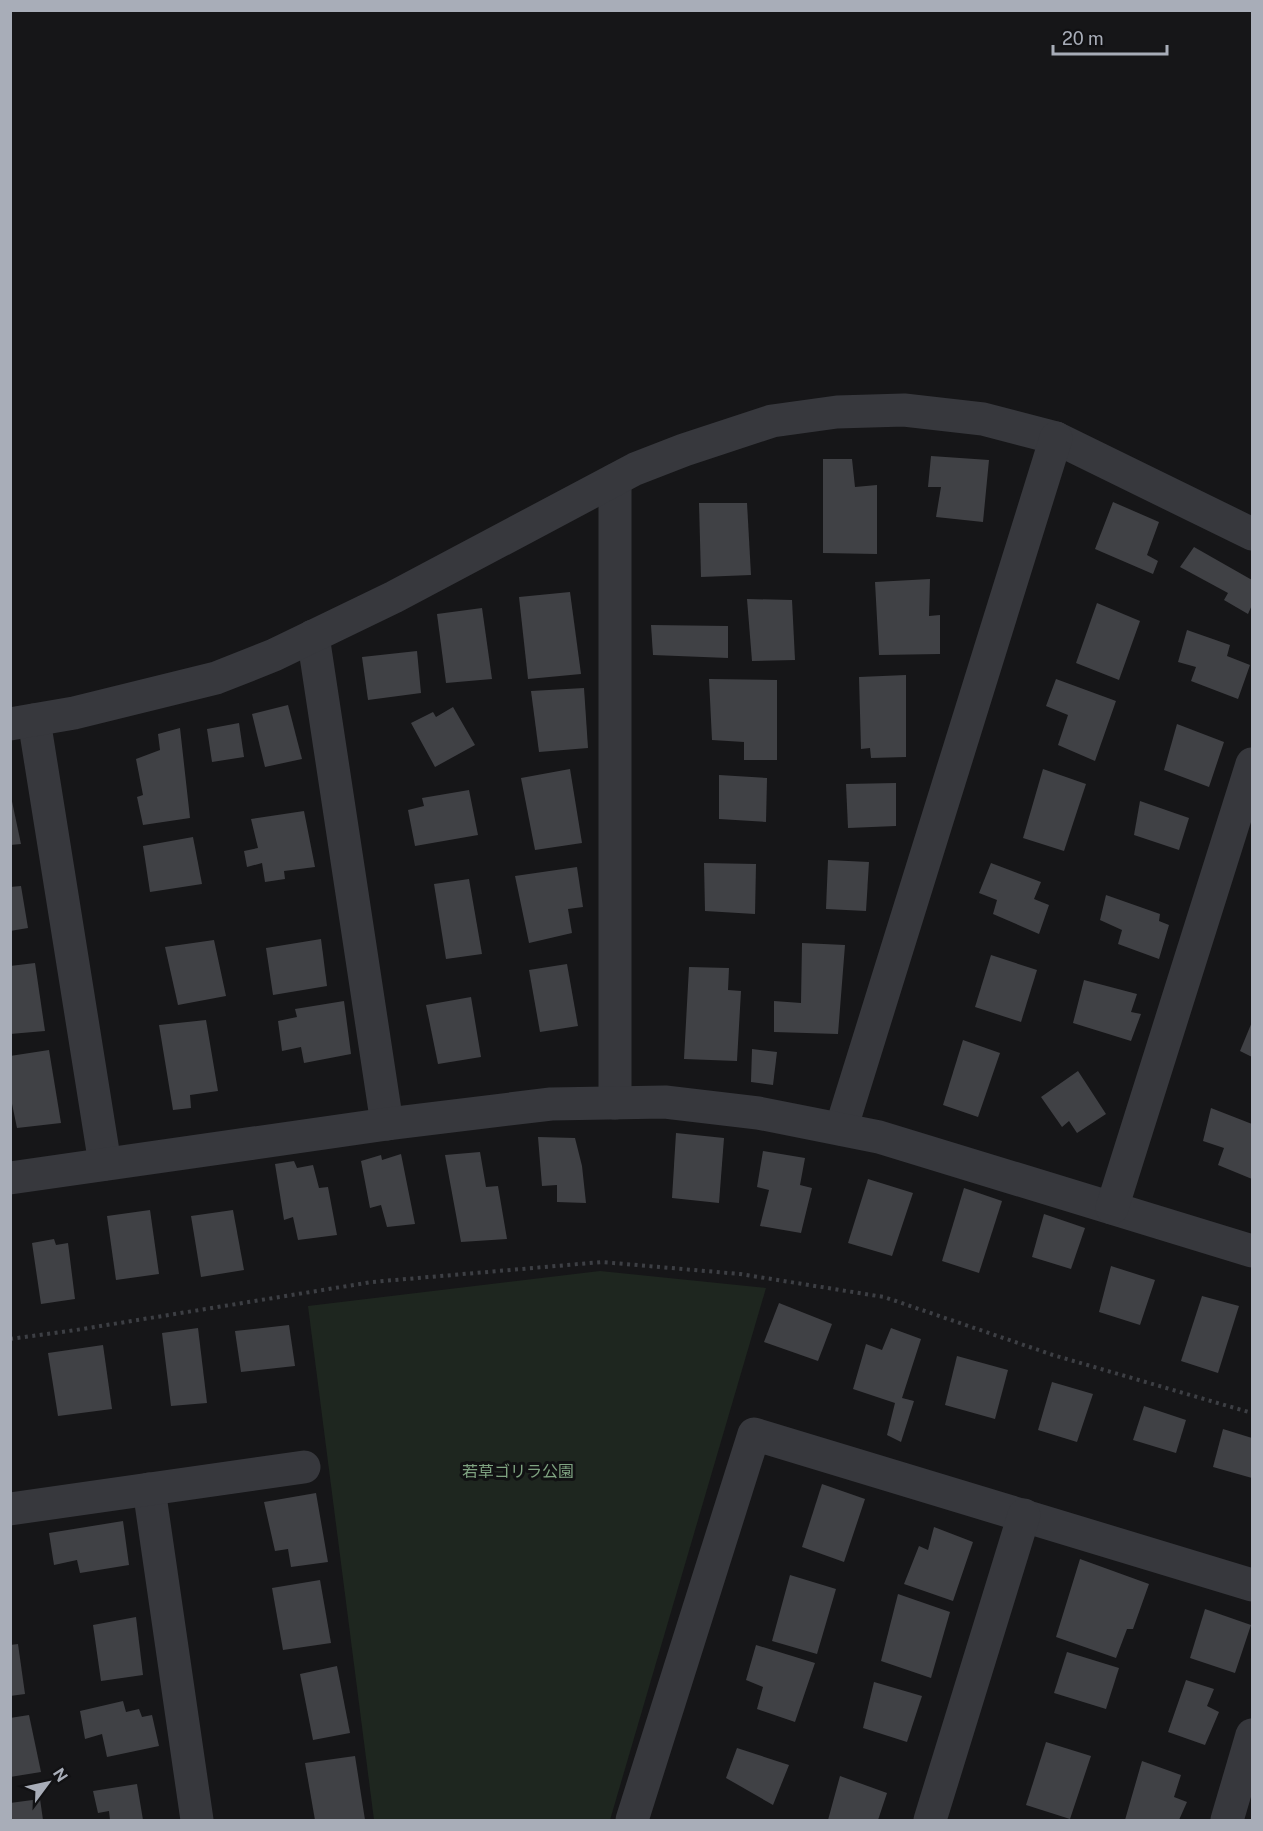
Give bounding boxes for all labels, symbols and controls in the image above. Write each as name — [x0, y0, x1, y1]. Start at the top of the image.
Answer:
scale bar — [1053, 18, 1167, 56]
text: 20 m — [1062, 28, 1104, 49]
park label: 若草ゴリラ公園 — [462, 1462, 574, 1481]
north arrow — [18, 1753, 78, 1813]
text: N — [49, 1765, 72, 1786]

